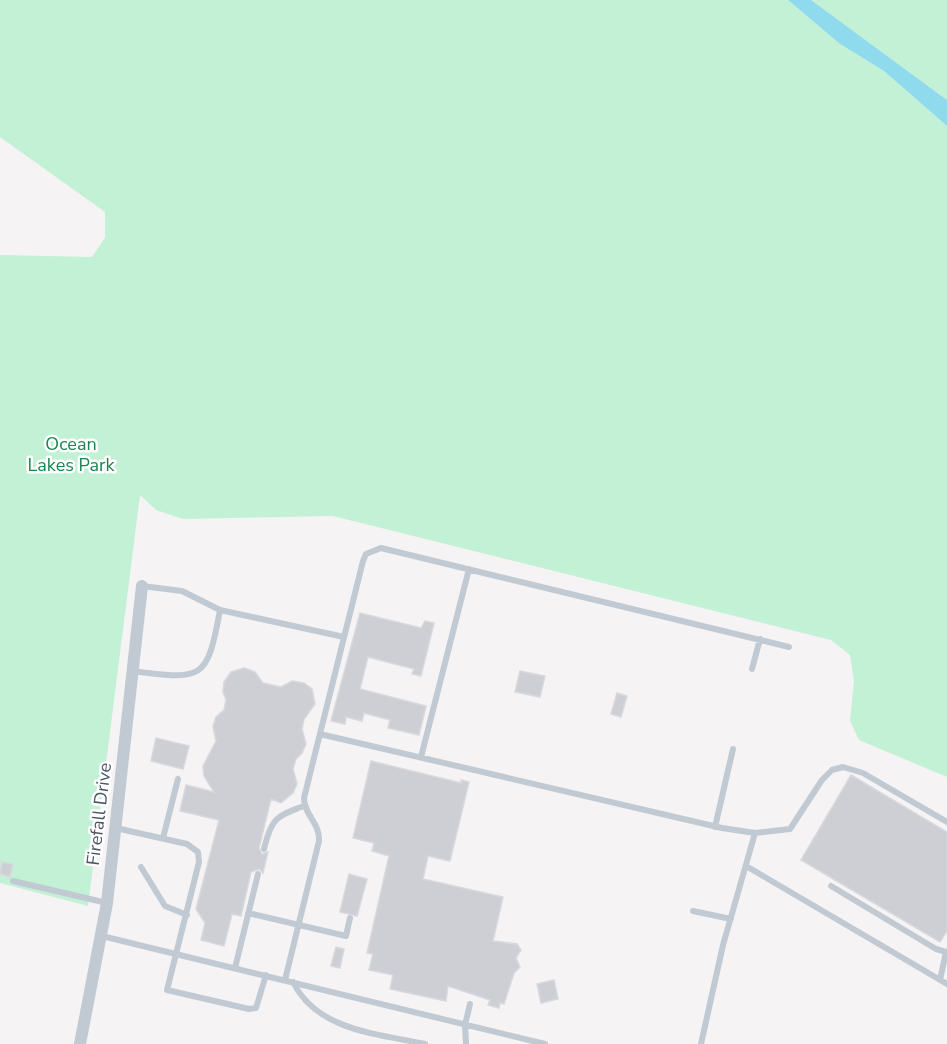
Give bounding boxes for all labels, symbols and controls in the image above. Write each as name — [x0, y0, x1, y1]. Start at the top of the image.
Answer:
park label: Ocean Lakes Park — [28, 432, 115, 477]
street label: Firefall Drive — [81, 761, 117, 867]

